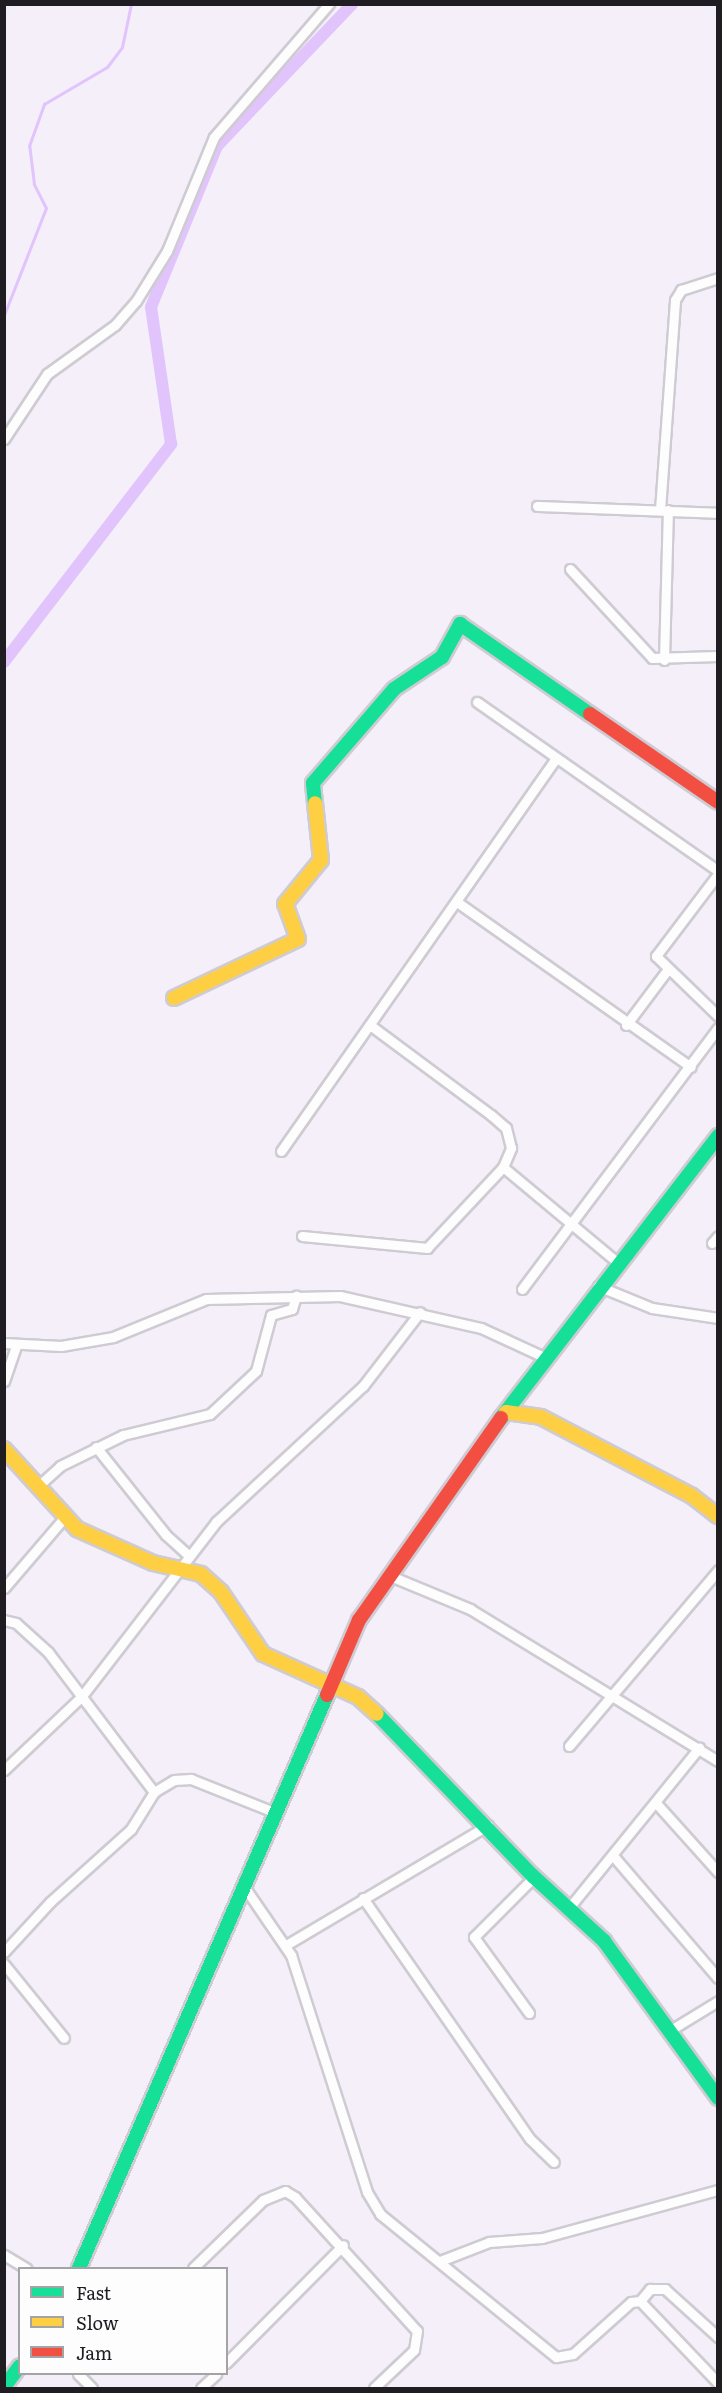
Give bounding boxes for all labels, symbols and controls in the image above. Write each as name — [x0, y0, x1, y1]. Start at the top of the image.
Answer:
legend — [18, 2267, 228, 2375]
text: Fast — [76, 2279, 111, 2306]
text: Slow — [76, 2309, 118, 2336]
text: Jam — [76, 2339, 112, 2366]

